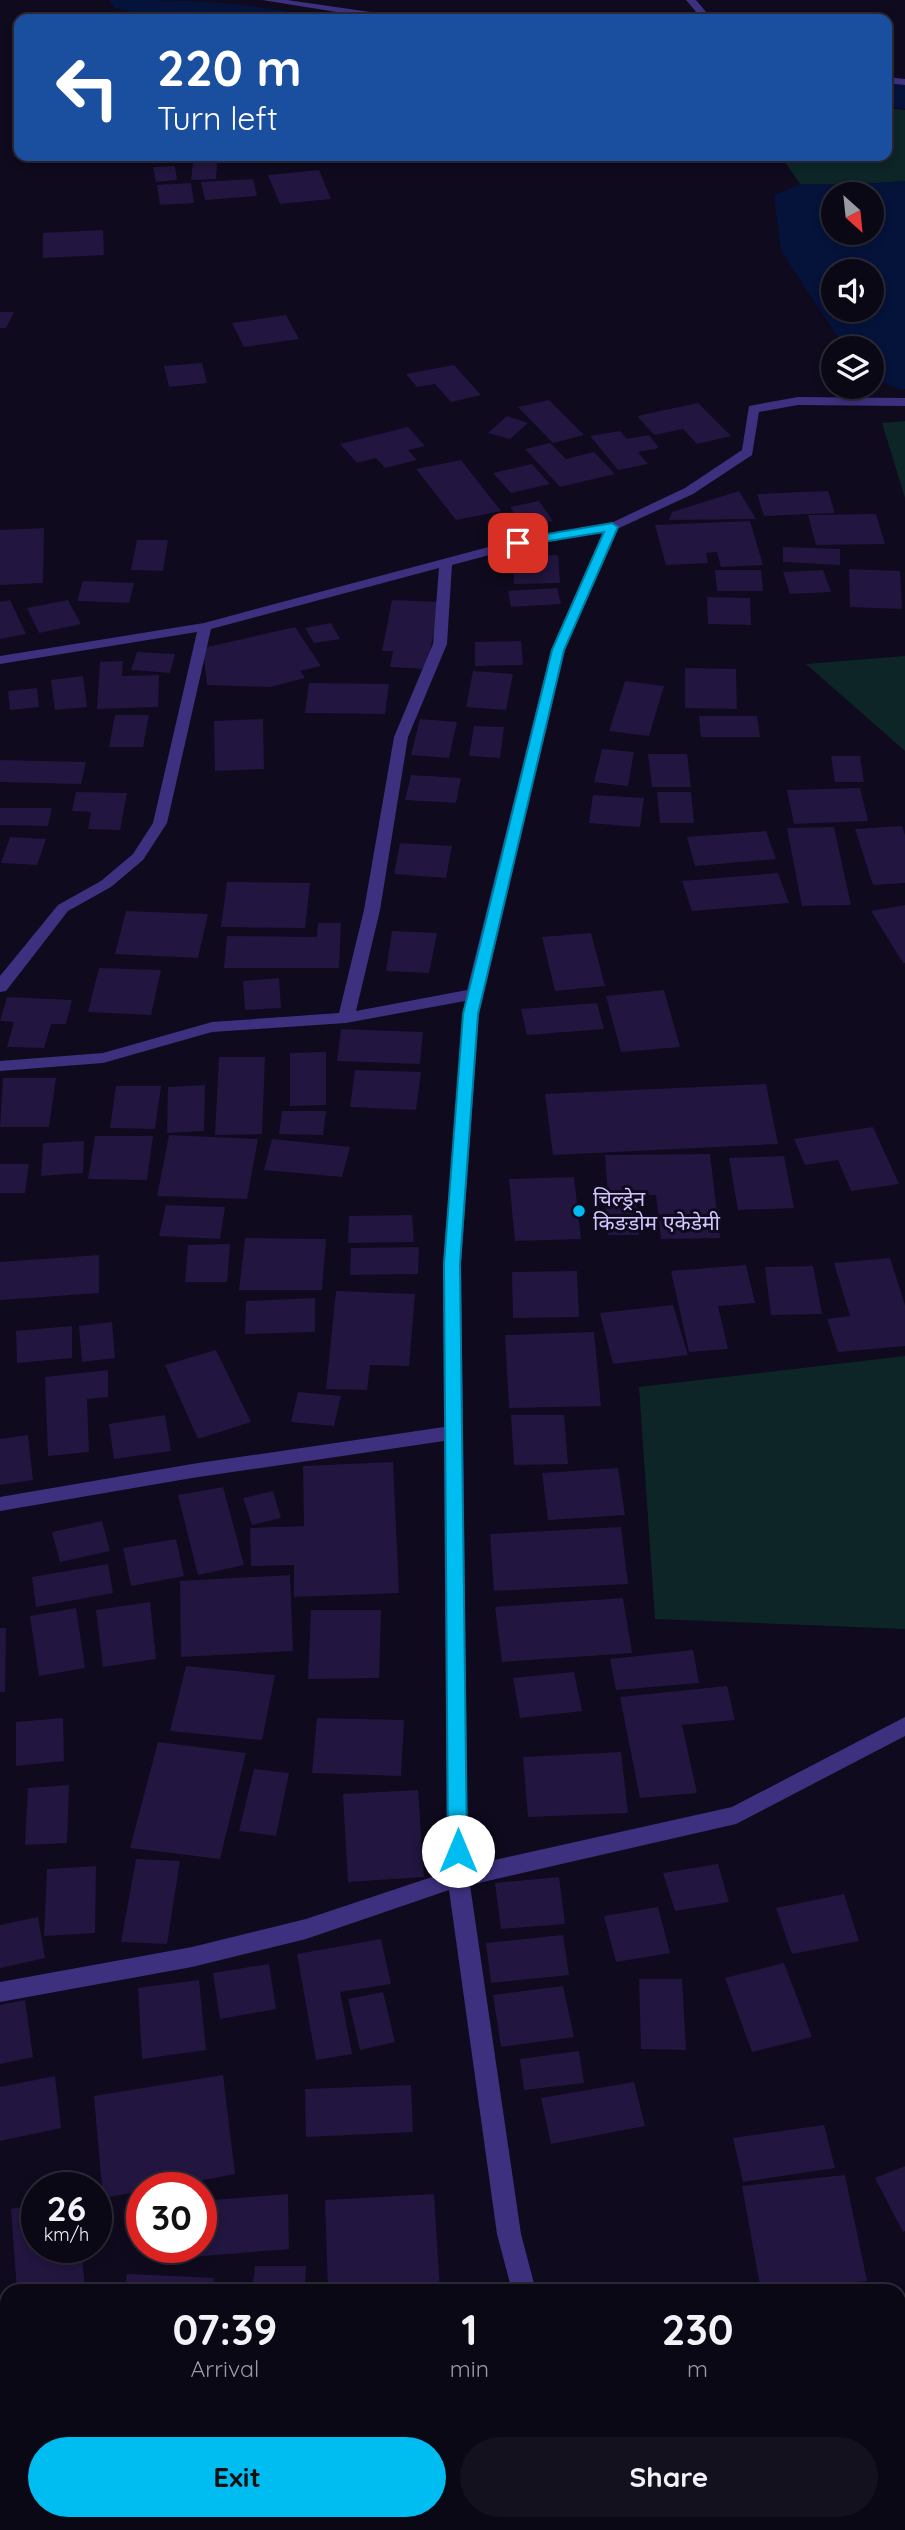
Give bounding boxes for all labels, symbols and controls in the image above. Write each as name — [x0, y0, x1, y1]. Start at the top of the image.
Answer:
text: 220 m — [157, 37, 302, 98]
icon: left — [42, 42, 133, 133]
text: Turn left — [157, 98, 278, 138]
north arrow — [821, 182, 884, 245]
map controls — [821, 182, 884, 399]
button: sound — [821, 259, 884, 322]
button: layers — [821, 336, 884, 399]
pin — [488, 513, 548, 573]
icon: arrive — [499, 524, 537, 562]
place label: चिल्ड्रेन किङडोम एकेडेमी — [593, 1185, 720, 1235]
marker: चिल्ड्रेन किङडोम एकेडेमी — [571, 1203, 587, 1219]
position arrow — [421, 1814, 495, 1888]
speed limit sign: 30 — [126, 2172, 217, 2263]
text: 26 — [47, 2186, 86, 2230]
text: km/h — [44, 2223, 89, 2246]
text: 07:39 — [172, 2303, 277, 2356]
text: 1 — [461, 2303, 478, 2356]
text: 230 — [661, 2303, 734, 2356]
text: Arrival — [190, 2354, 259, 2383]
text: min — [450, 2354, 489, 2383]
text: m — [687, 2354, 708, 2383]
button: Exit — [28, 2437, 446, 2517]
button: Share — [460, 2437, 878, 2517]

